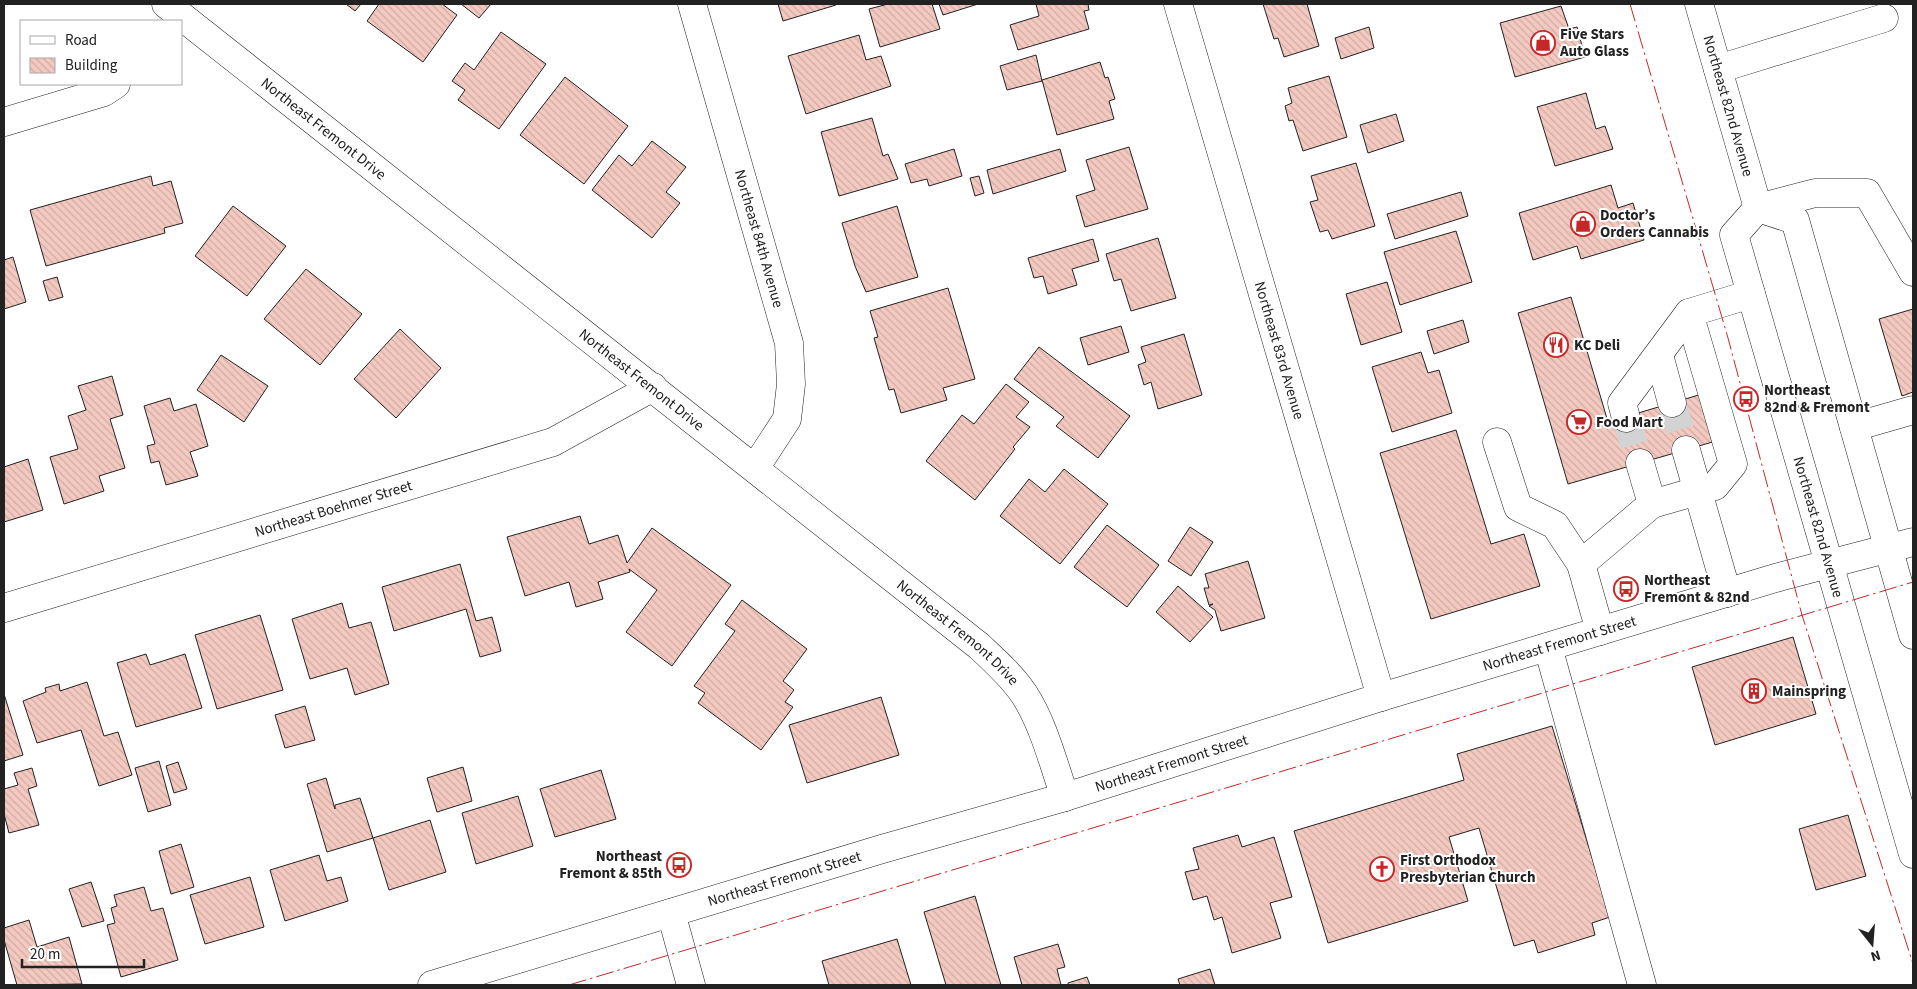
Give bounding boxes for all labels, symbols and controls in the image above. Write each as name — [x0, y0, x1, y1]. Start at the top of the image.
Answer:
legend — [20, 20, 182, 85]
place label: Five Stars Auto Glass — [1559, 24, 1629, 62]
text: Road — [65, 30, 97, 51]
shop icon: Five Stars Auto Glass — [1530, 30, 1556, 56]
street label: Northeast 82nd Avenue — [1698, 33, 1758, 179]
text: Building — [65, 55, 118, 76]
street label: Northeast Fremont Drive — [256, 73, 390, 185]
street label: Northeast 84th Avenue — [729, 167, 788, 310]
place label: Doctor’s Orders Cannabis — [1600, 205, 1709, 243]
shop icon: Doctor’s Orders Cannabis — [1570, 211, 1596, 237]
street label: Northeast 83rd Avenue — [1249, 279, 1309, 422]
street label: Northeast Fremont Drive — [574, 324, 708, 436]
restaurant icon: KC Deli — [1543, 332, 1569, 358]
place label: KC Deli — [1574, 335, 1620, 356]
place label: Northeast 82nd & Fremont — [1764, 380, 1870, 418]
bus stop icon: Northeast 82nd & Fremont — [1733, 386, 1759, 412]
supermarket icon: Food Mart — [1566, 409, 1592, 435]
place label: Food Mart — [1596, 412, 1663, 433]
street label: Northeast 82nd Avenue — [1788, 454, 1848, 600]
street label: Northeast Boehmer Street — [252, 475, 415, 543]
place label: Northeast Fremont & 82nd — [1644, 570, 1750, 608]
street label: Northeast Fremont Drive — [892, 575, 1023, 690]
bus stop icon: Northeast Fremont & 82nd — [1613, 576, 1639, 602]
street label: Northeast Fremont Street — [1480, 611, 1639, 677]
building icon: Mainspring — [1741, 678, 1767, 704]
place label: Mainspring — [1772, 681, 1846, 702]
street label: Northeast Fremont Street — [1092, 730, 1251, 798]
place label: Northeast Fremont & 85th — [559, 846, 662, 884]
street label: Northeast Fremont Street — [705, 846, 864, 912]
place label: First Orthodox Presbyterian Church — [1400, 850, 1536, 888]
bus stop icon: Northeast Fremont & 85th — [666, 852, 692, 878]
church icon: First Orthodox Presbyterian Church — [1369, 856, 1395, 882]
north arrow — [1847, 919, 1897, 969]
scale bar — [22, 936, 145, 968]
text: 20 m — [30, 944, 60, 965]
text: N — [1868, 945, 1883, 966]

